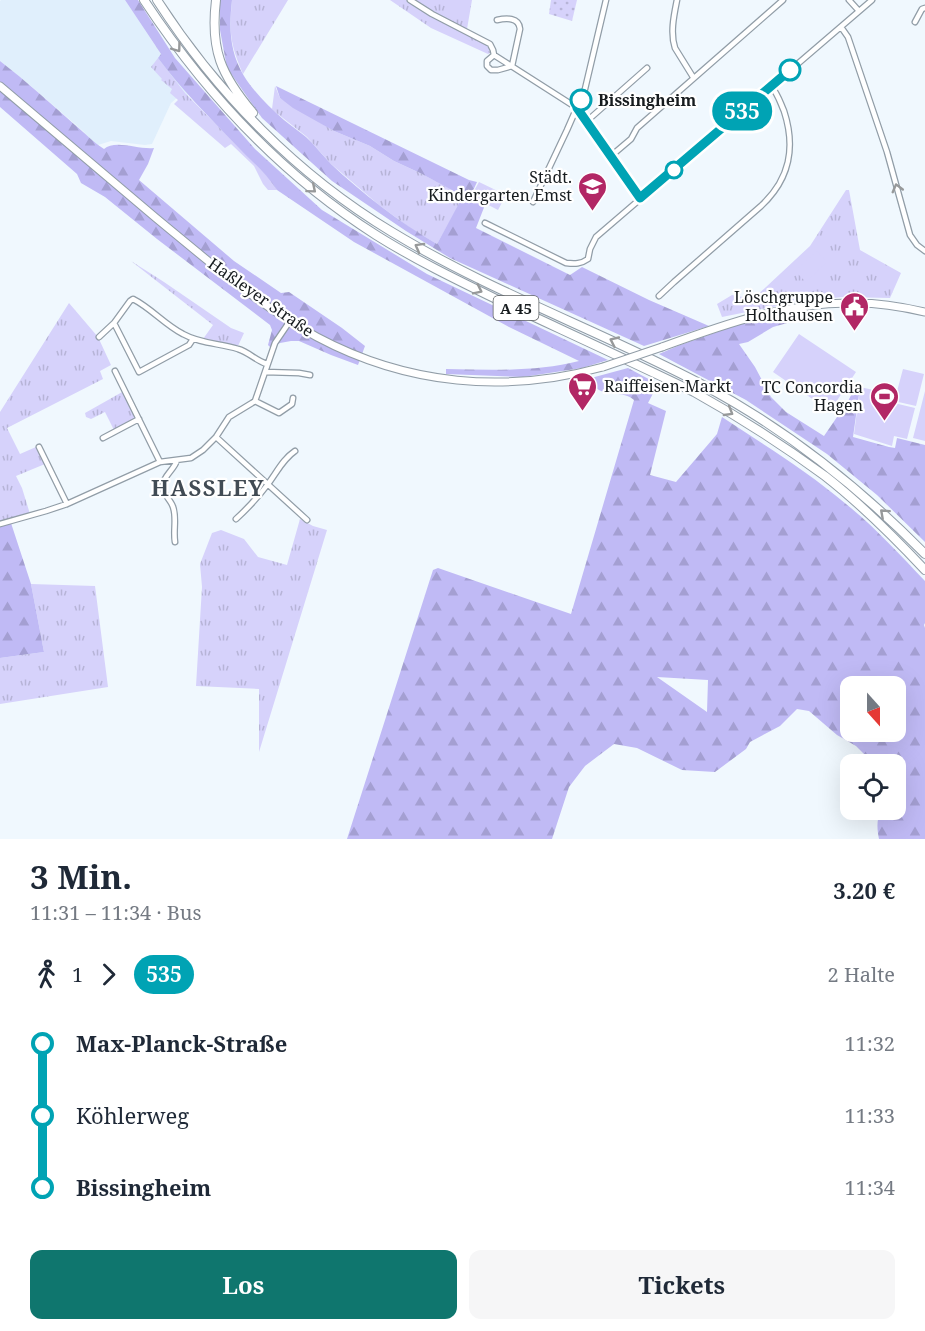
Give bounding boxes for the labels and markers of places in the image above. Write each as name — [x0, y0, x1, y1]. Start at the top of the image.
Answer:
unlabelled marker — [779, 59, 801, 81]
marker: Bissingheim — [570, 89, 592, 111]
place label: Bissingheim — [598, 89, 696, 111]
unlabelled marker — [665, 161, 683, 179]
place label: Städt. Kindergarten Emst — [428, 166, 572, 206]
school or university icon: Städt. Kindergarten Emst — [577, 170, 609, 212]
place label: Löschgruppe Holthausen — [734, 286, 833, 326]
public building icon: Löschgruppe Holthausen — [838, 290, 870, 332]
supermarket icon: Raiffeisen-Markt — [567, 370, 599, 412]
place label: Raiffeisen-Markt — [604, 375, 732, 397]
place label: TC Concordia Hagen — [762, 376, 863, 416]
sports icon: TC Concordia Hagen — [868, 380, 900, 422]

